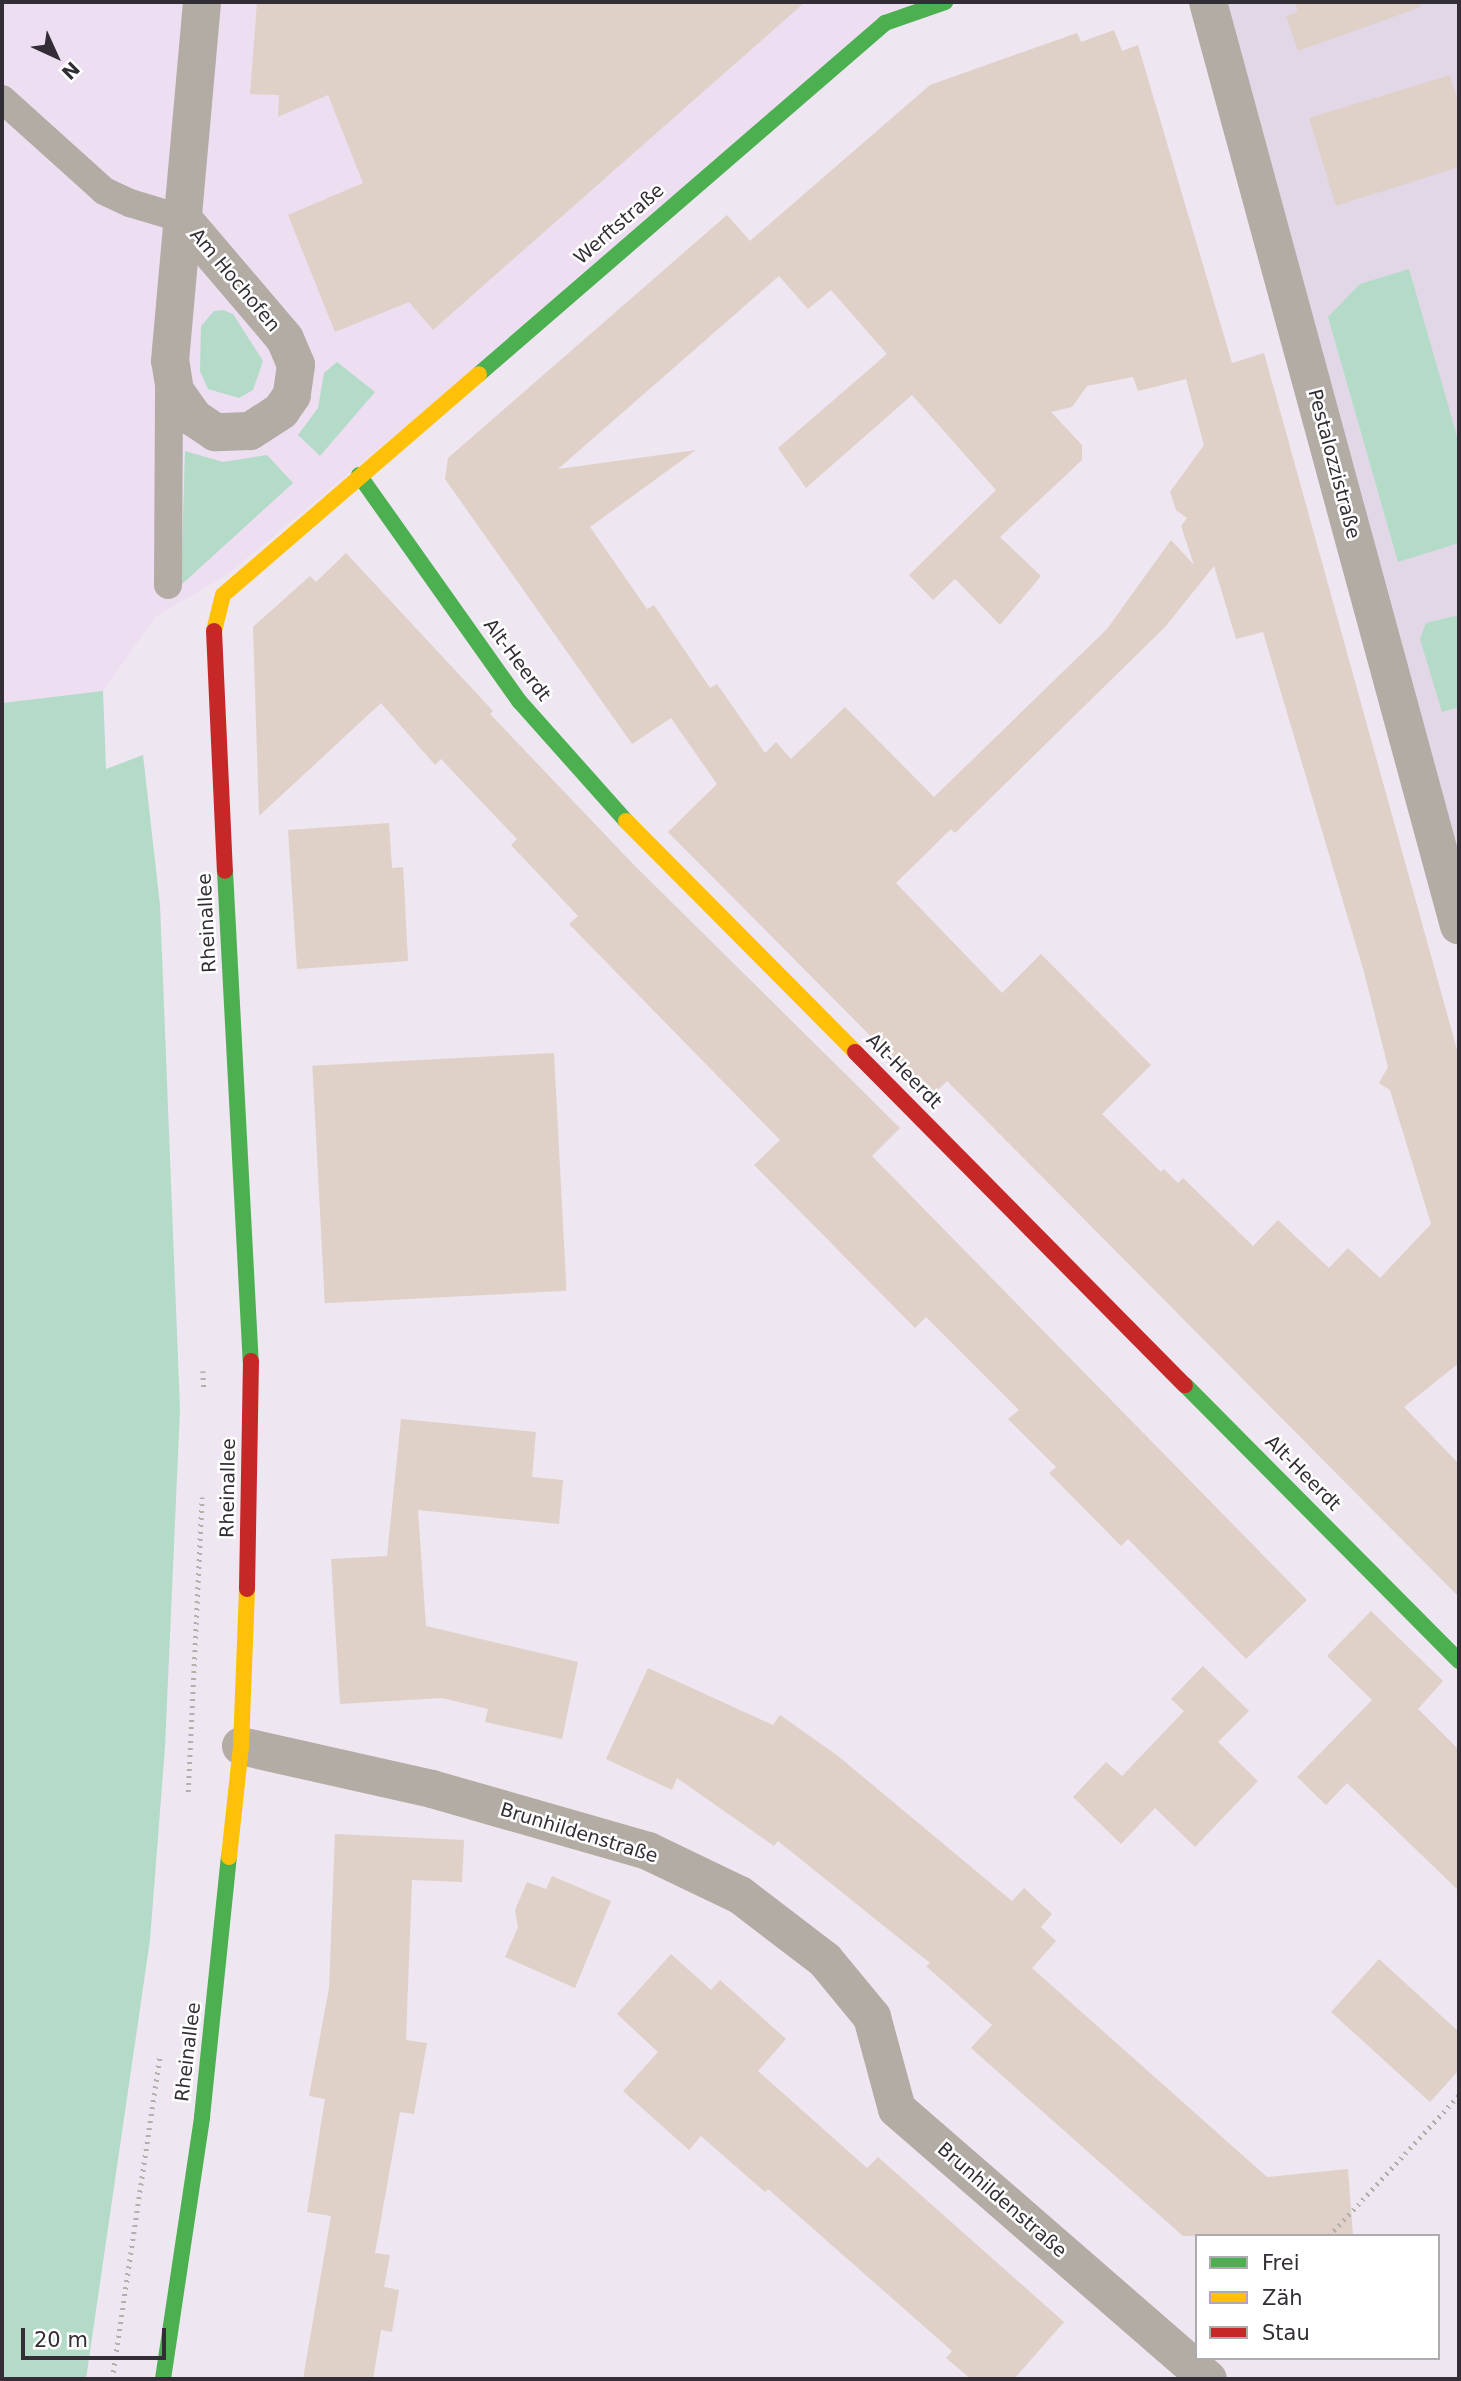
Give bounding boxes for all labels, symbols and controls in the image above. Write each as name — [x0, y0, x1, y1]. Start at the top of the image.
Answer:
north arrow — [21, 21, 91, 91]
text: N — [57, 57, 84, 84]
street label: Werftstraße — [569, 179, 669, 269]
street label: Am Hochofen — [185, 224, 285, 336]
street label: Pestalozzistraße — [1303, 387, 1365, 541]
street label: Alt-Heerdt — [479, 614, 555, 706]
street label: Rheinallee — [193, 873, 221, 973]
street label: Alt-Heerdt — [862, 1029, 946, 1113]
street label: Alt-Heerdt — [1261, 1431, 1345, 1515]
street label: Rheinallee — [216, 1438, 240, 1538]
street label: Brunhildenstraße — [497, 1798, 661, 1868]
street label: Rheinallee — [171, 2001, 205, 2103]
street label: Brunhildenstraße — [933, 2138, 1071, 2262]
legend — [1195, 2234, 1440, 2360]
text: Frei — [1262, 2251, 1299, 2275]
text: Zäh — [1262, 2286, 1303, 2310]
scale bar — [24, 2314, 170, 2358]
text: Stau — [1262, 2321, 1310, 2345]
text: 20 m — [34, 2328, 88, 2352]

